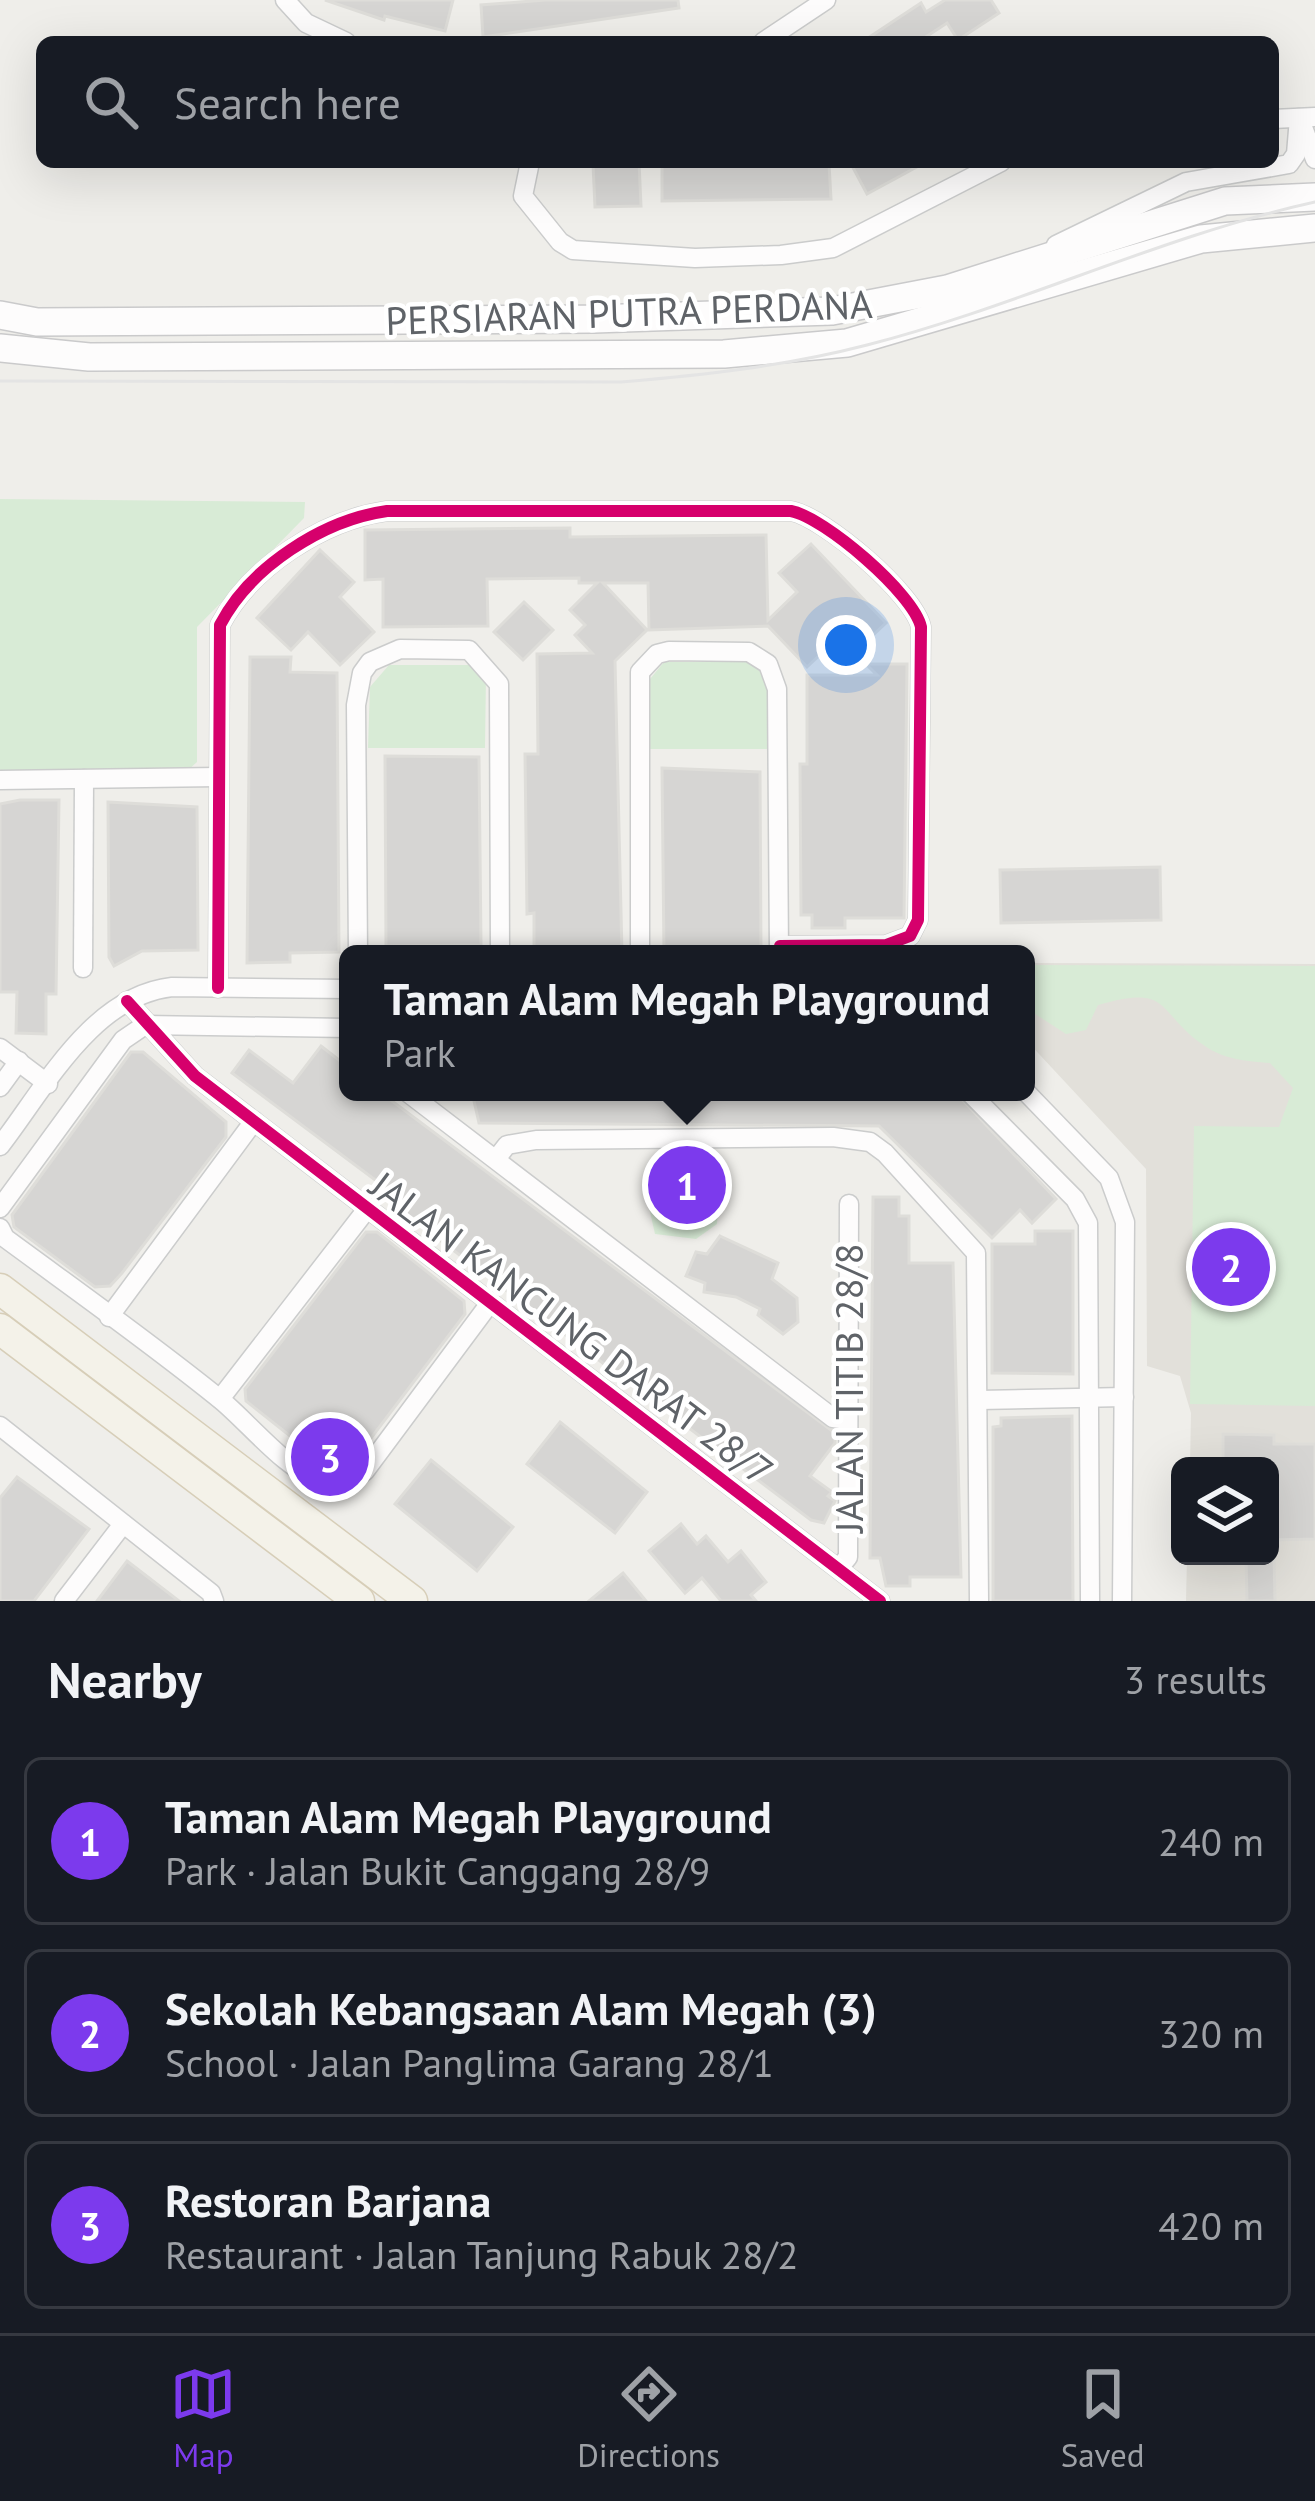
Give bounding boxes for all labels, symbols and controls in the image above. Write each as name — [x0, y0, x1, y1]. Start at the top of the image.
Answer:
search box — [36, 36, 1279, 168]
icon: search — [78, 69, 144, 135]
text: Search here — [174, 73, 401, 131]
street label: PERSIARAN PUTRA PERDANA — [385, 278, 874, 346]
your location — [816, 615, 876, 675]
popup — [339, 945, 1035, 1101]
text: Taman Alam Megah Playground — [384, 969, 990, 1027]
text: Park — [384, 1027, 455, 1078]
pin: 1 — [648, 1140, 726, 1230]
street label: JALAN KANCUNG DARAT 28/7 — [359, 1158, 784, 1496]
pin: 2 — [1192, 1222, 1270, 1312]
street label: JALAN TITIB 28/8 — [823, 1243, 874, 1535]
pin: 3 — [291, 1412, 369, 1502]
map controls — [1171, 1457, 1279, 1565]
button: layers — [1171, 1457, 1279, 1565]
text: Nearby — [48, 1646, 202, 1712]
text: 3 results — [1124, 1654, 1267, 1705]
text: Taman Alam Megah Playground — [165, 1787, 772, 1845]
text: 1 — [79, 1816, 101, 1867]
text: 240 m — [1158, 1816, 1264, 1867]
text: Park · Jalan Bukit Canggang 28/9 — [165, 1845, 710, 1896]
text: Sekolah Kebangsaan Alam Megah (3) — [165, 1979, 877, 2037]
text: 2 — [79, 2008, 101, 2059]
text: 320 m — [1158, 2008, 1264, 2059]
text: School · Jalan Panglima Garang 28/1 — [165, 2037, 774, 2088]
text: Restoran Barjana — [165, 2171, 491, 2229]
text: 3 — [79, 2200, 101, 2251]
text: 420 m — [1158, 2200, 1264, 2251]
text: Restaurant · Jalan Tanjung Rabuk 28/2 — [165, 2229, 799, 2280]
tab: Map — [170, 2361, 236, 2476]
tab: Directions — [577, 2361, 720, 2476]
tab: Saved — [1061, 2361, 1145, 2476]

